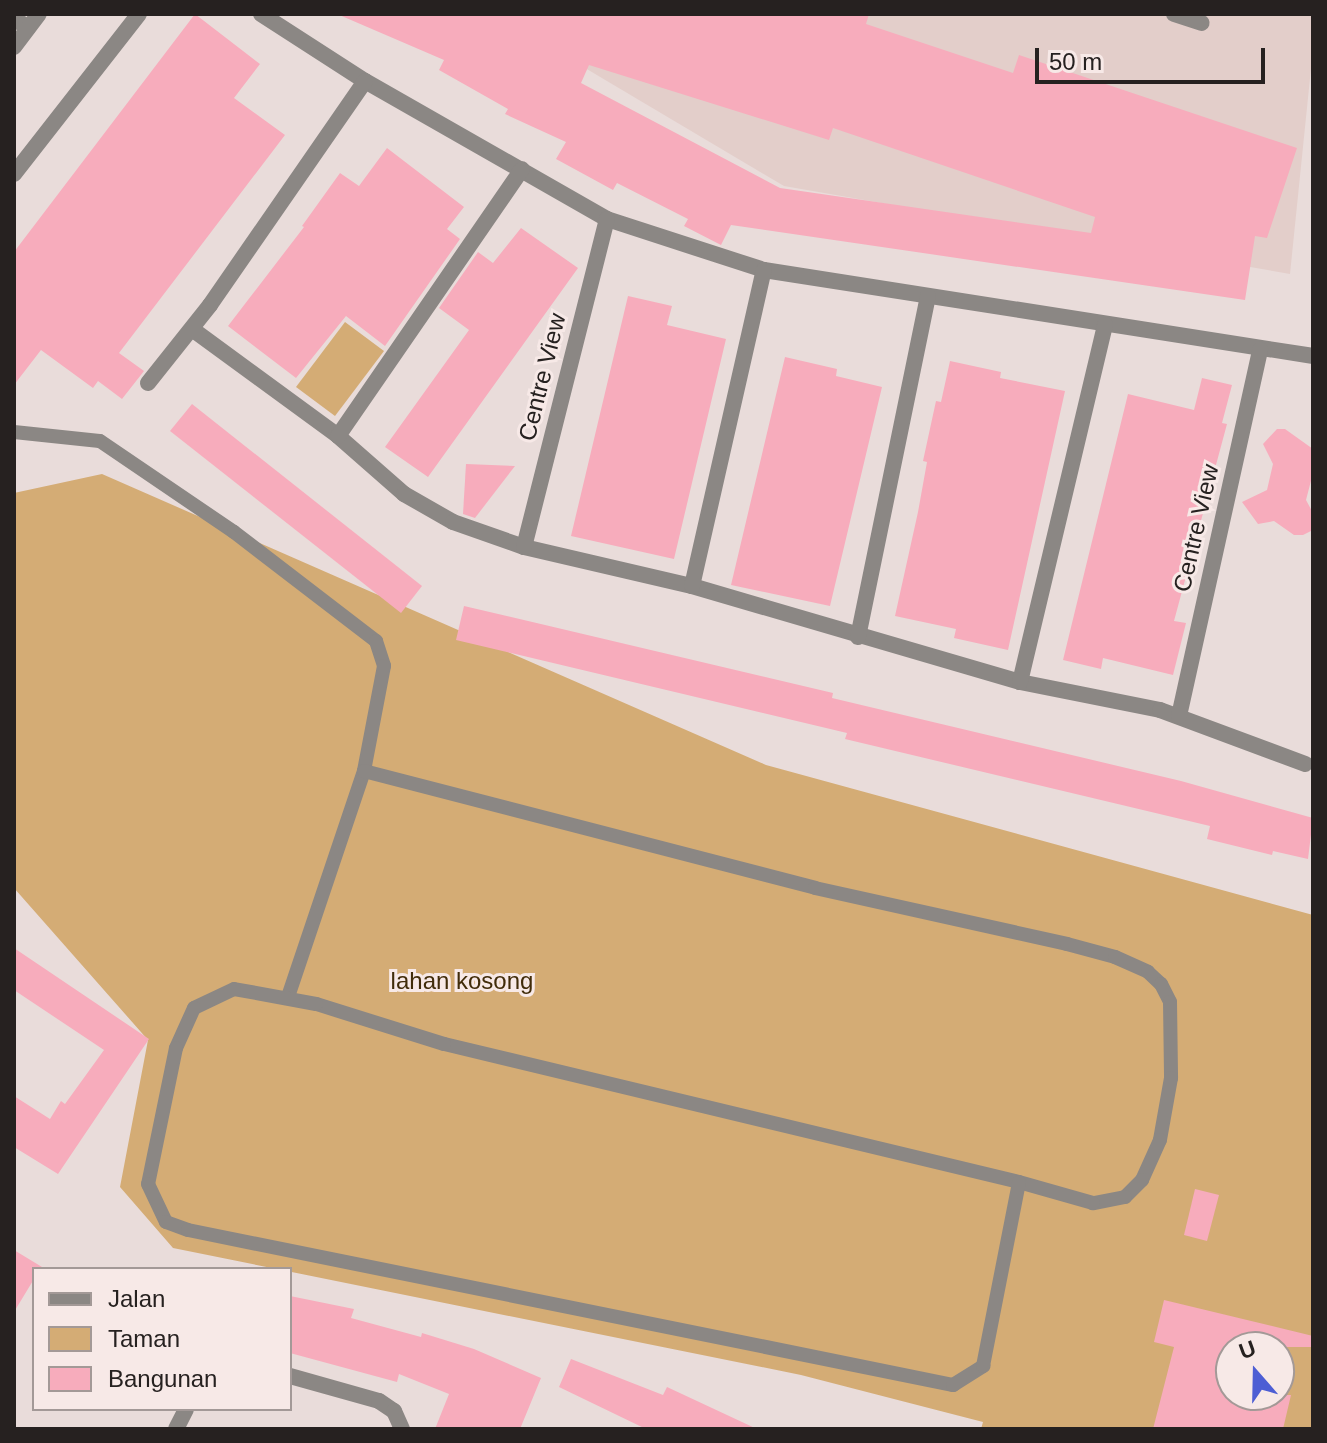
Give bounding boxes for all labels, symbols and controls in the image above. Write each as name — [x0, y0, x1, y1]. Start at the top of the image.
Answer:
scale bar — [1039, 32, 1269, 82]
text: 50 m — [1049, 48, 1102, 75]
street label: Centre View — [512, 310, 572, 444]
street label: Centre View — [1167, 461, 1225, 595]
park label: lahan kosong — [391, 967, 533, 995]
legend — [32, 1267, 292, 1411]
text: Jalan — [108, 1285, 165, 1312]
text: Taman — [108, 1325, 180, 1352]
north arrow — [1215, 1331, 1295, 1411]
text: U — [1236, 1335, 1259, 1364]
text: Bangunan — [108, 1365, 217, 1392]

